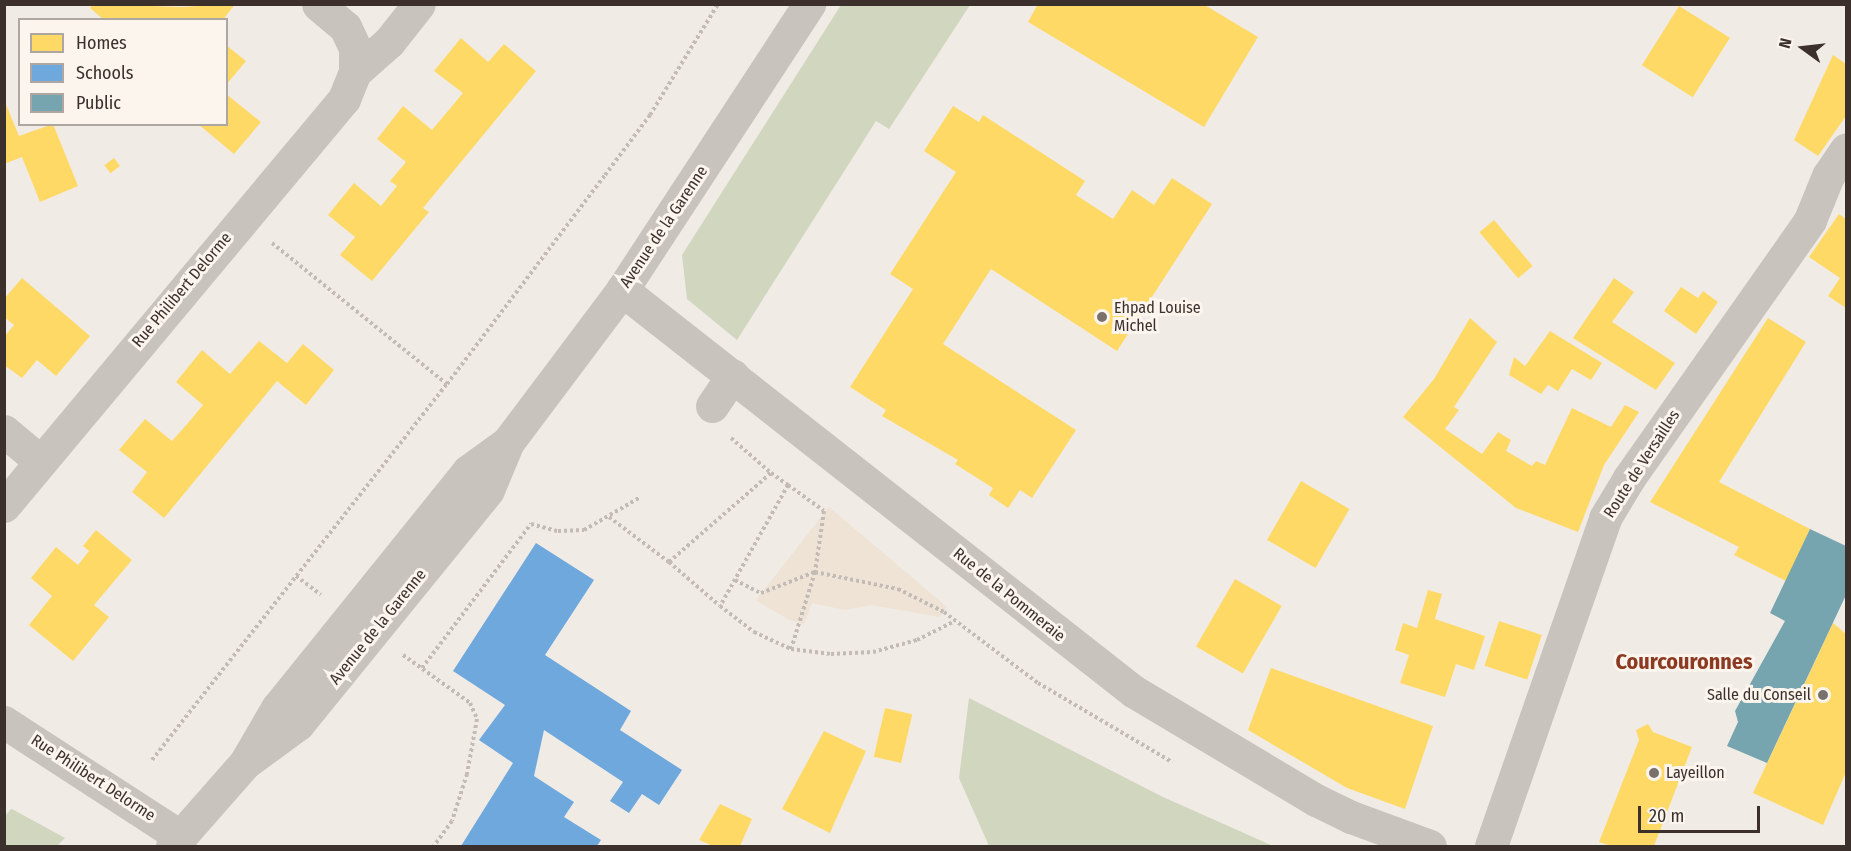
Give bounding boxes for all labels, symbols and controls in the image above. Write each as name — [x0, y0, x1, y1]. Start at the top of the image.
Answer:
legend — [18, 18, 228, 126]
north arrow — [1773, 18, 1833, 78]
text: Homes — [76, 32, 127, 54]
text: N — [1775, 36, 1796, 50]
text: Schools — [76, 62, 134, 84]
text: Public — [76, 92, 121, 114]
street label: Avenue de la Garenne — [616, 163, 712, 291]
street label: Rue Philibert Delorme — [128, 229, 236, 351]
place label: Ehpad Louise Michel — [1114, 298, 1201, 336]
marker: Ehpad Louise Michel — [1095, 310, 1109, 324]
street label: Route de Versailles — [1600, 406, 1684, 522]
street label: Rue de la Pommeraie — [949, 544, 1069, 646]
street label: Avenue de la Garenne — [326, 566, 430, 688]
district label: Courcouronnes — [1615, 649, 1753, 675]
place label: Salle du Conseil — [1707, 685, 1811, 705]
marker: Salle du Conseil — [1816, 688, 1830, 702]
street label: Rue Philibert Delorme — [27, 731, 159, 825]
place label: Layeillon — [1666, 763, 1725, 783]
marker: Layeillon — [1647, 766, 1661, 780]
scale bar — [1641, 794, 1762, 832]
text: 20 m — [1649, 805, 1684, 827]

